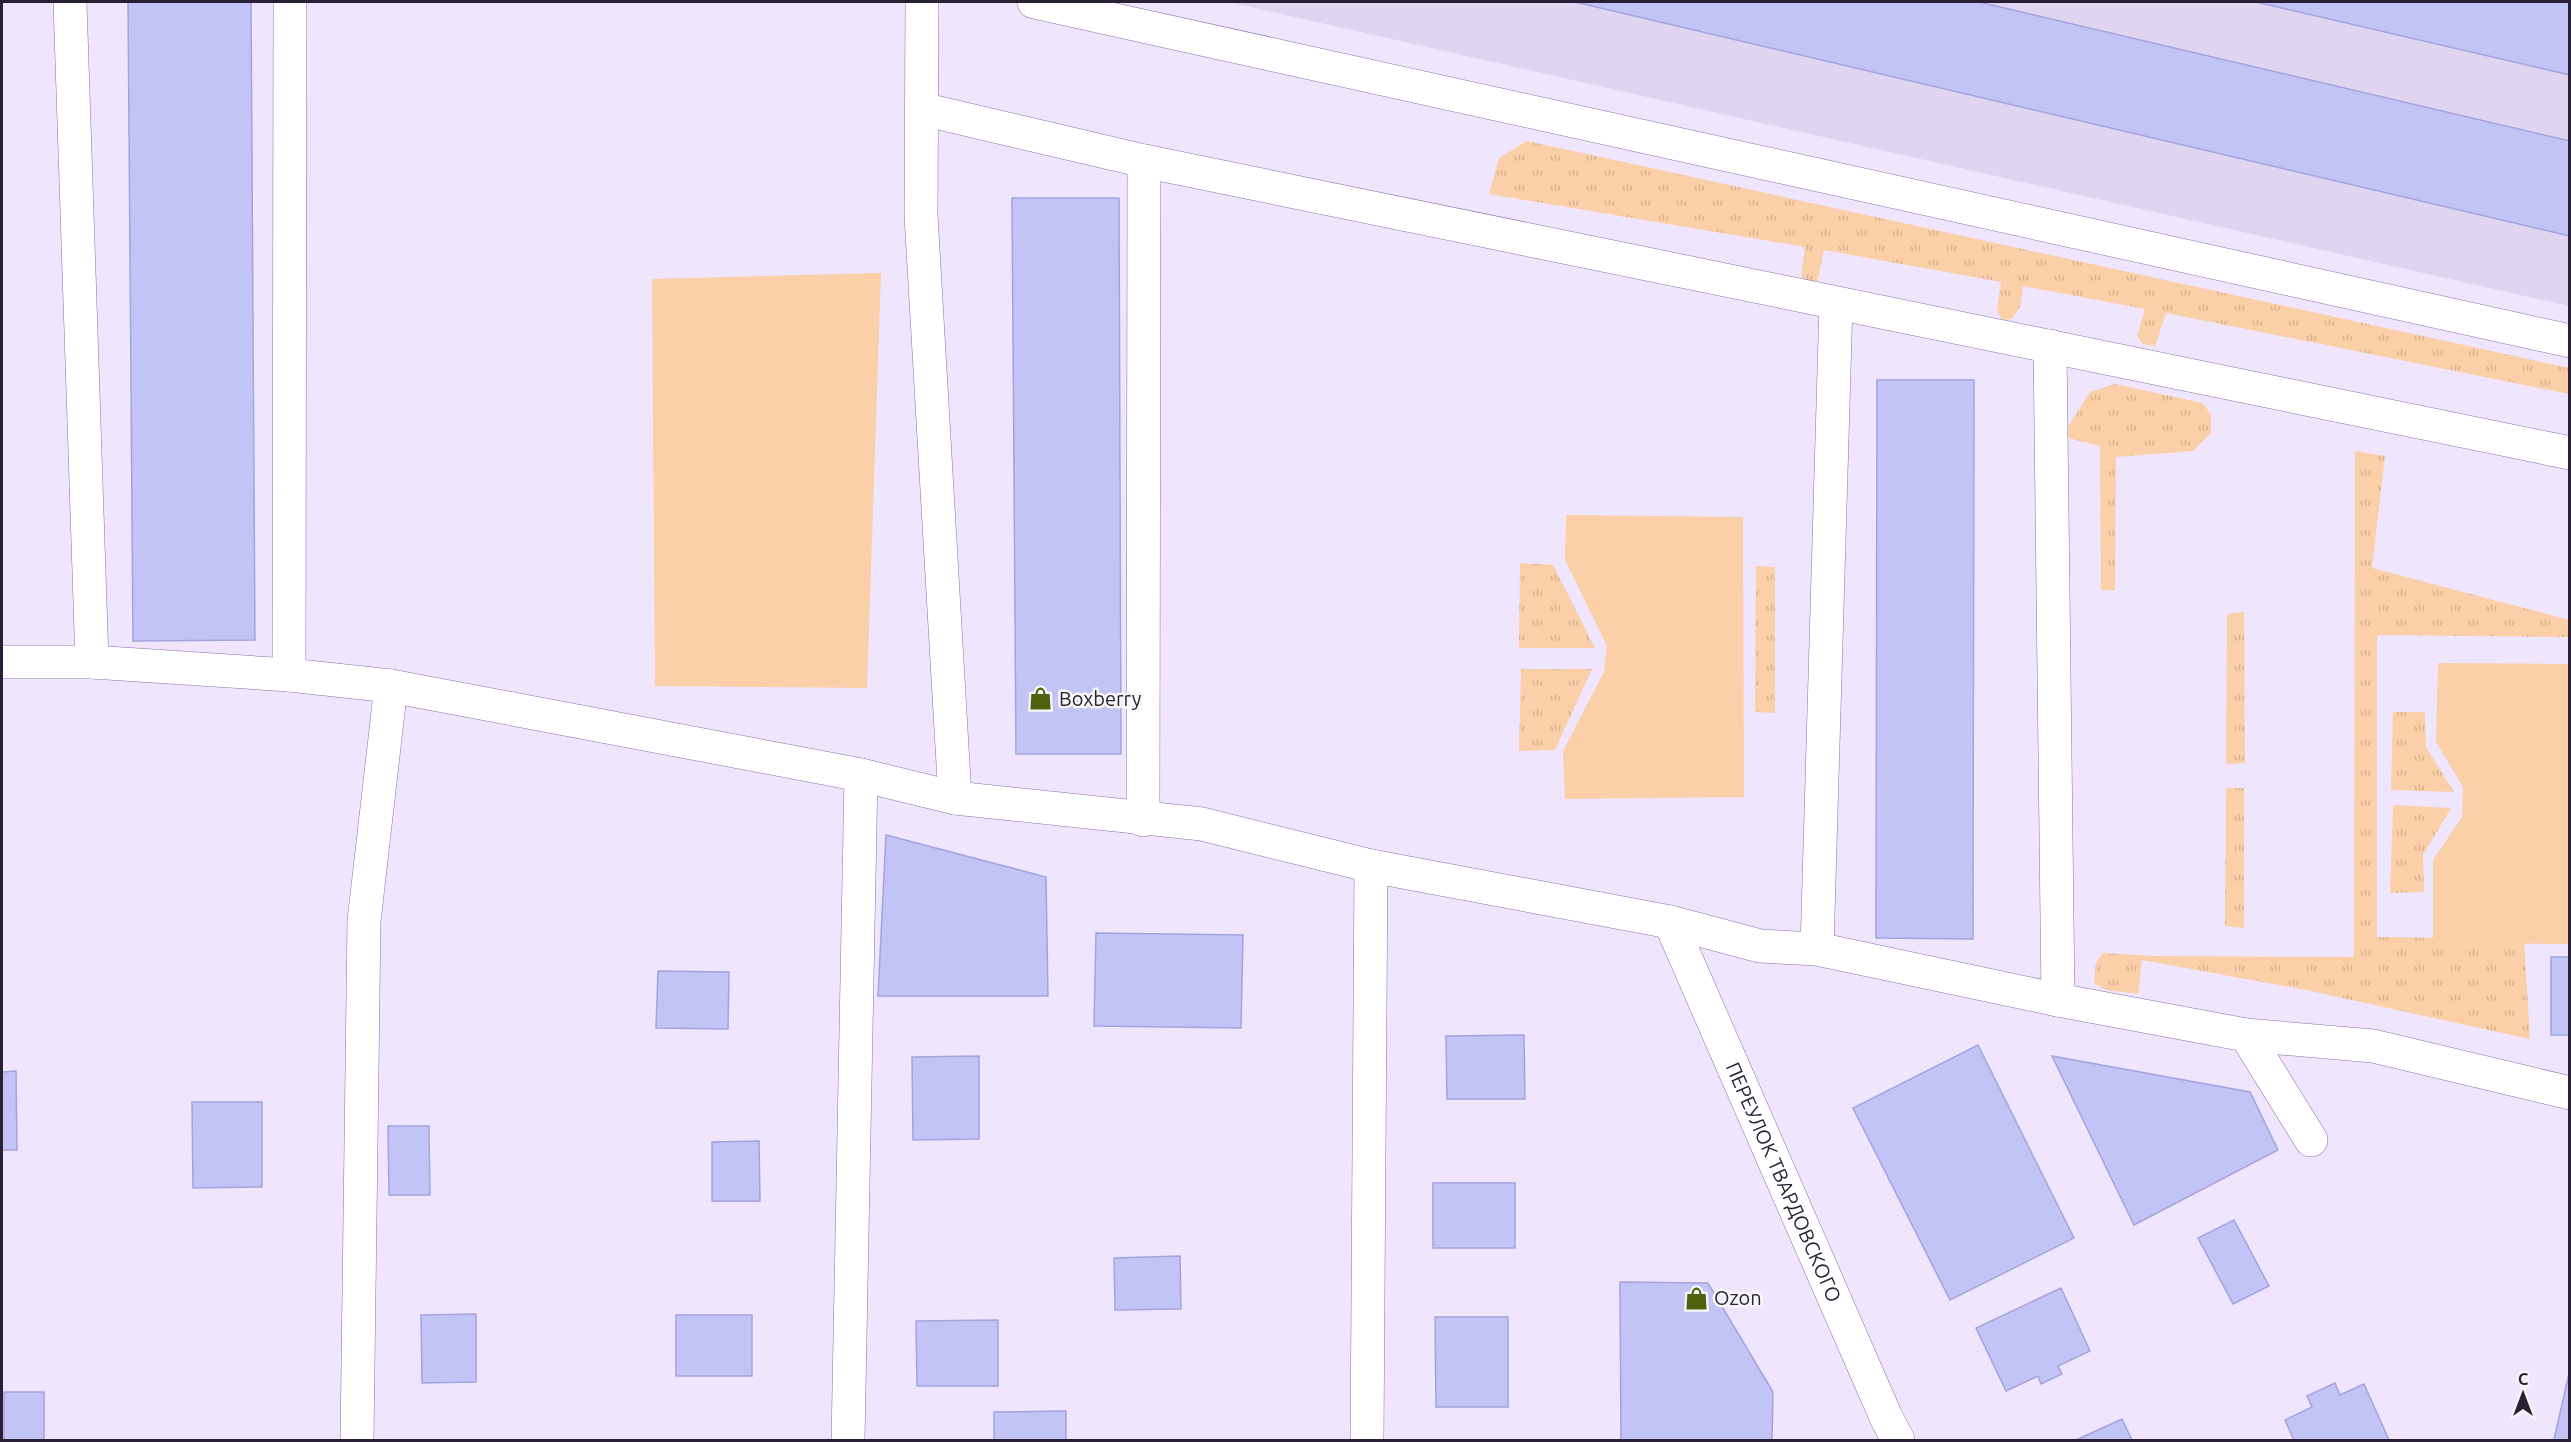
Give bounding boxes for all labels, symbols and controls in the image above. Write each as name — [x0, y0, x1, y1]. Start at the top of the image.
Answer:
shop icon: Boxberry — [1028, 686, 1054, 712]
place label: Boxberry — [1059, 687, 1142, 710]
street label: ПЕРЕУЛОК ТВАРДОВСКОГО — [1722, 1059, 1846, 1306]
shop icon: Ozon — [1683, 1285, 1709, 1311]
place label: Ozon — [1714, 1286, 1762, 1309]
north arrow — [2493, 1364, 2553, 1424]
text: С — [2518, 1370, 2528, 1388]

